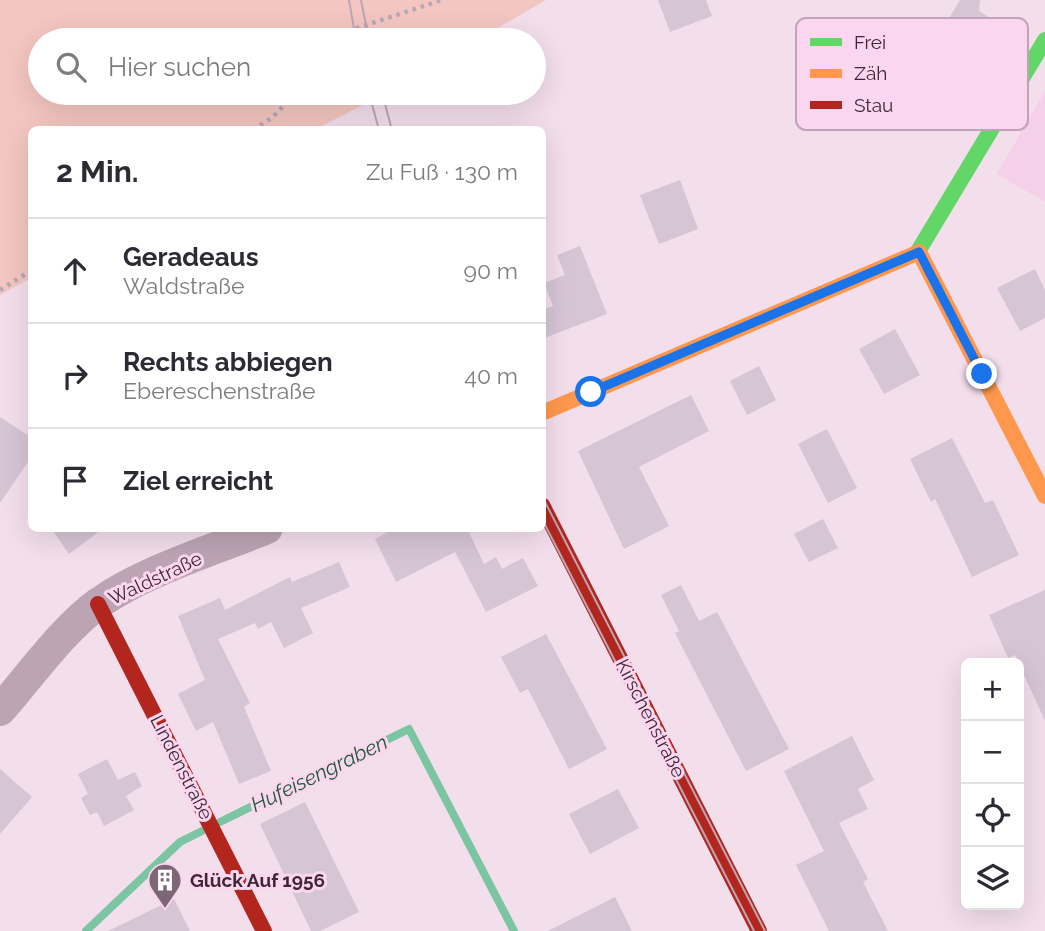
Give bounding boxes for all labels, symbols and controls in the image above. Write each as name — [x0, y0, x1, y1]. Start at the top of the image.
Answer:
legend — [796, 18, 1028, 130]
search box — [28, 28, 546, 105]
text: Frei — [854, 31, 886, 53]
icon: search — [52, 48, 90, 86]
text: Hier suchen — [108, 52, 251, 82]
text: Zäh — [854, 62, 887, 84]
text: Stau — [854, 94, 893, 116]
text: 2 Min. — [56, 154, 139, 189]
text: Zu Fuß · 130 m — [366, 158, 518, 185]
text: Geradeaus — [123, 242, 259, 272]
icon: ahead — [56, 252, 94, 290]
text: 90 m — [463, 257, 518, 284]
text: Waldstraße — [123, 272, 245, 299]
text: Rechts abbiegen — [123, 347, 333, 377]
icon: right — [56, 357, 94, 395]
route end — [966, 358, 997, 389]
text: 40 m — [464, 362, 518, 389]
route start — [575, 376, 606, 407]
text: Ebereschenstraße — [123, 377, 316, 404]
icon: arrive — [56, 462, 94, 500]
text: Ziel erreicht — [123, 466, 273, 496]
street label: Waldstraße — [105, 547, 205, 609]
street label: Kirschenstraße — [612, 655, 690, 781]
map controls — [961, 658, 1024, 910]
button: + — [961, 658, 1024, 721]
street label: Lindenstraße — [146, 711, 218, 823]
button: − — [961, 721, 1024, 784]
water label: Hufeisengraben — [246, 729, 392, 817]
button: locate — [961, 784, 1024, 847]
button: layers — [961, 847, 1024, 910]
building icon: Glück Auf 1956 — [146, 861, 184, 910]
place label: Glück Auf 1956 — [190, 869, 325, 891]

